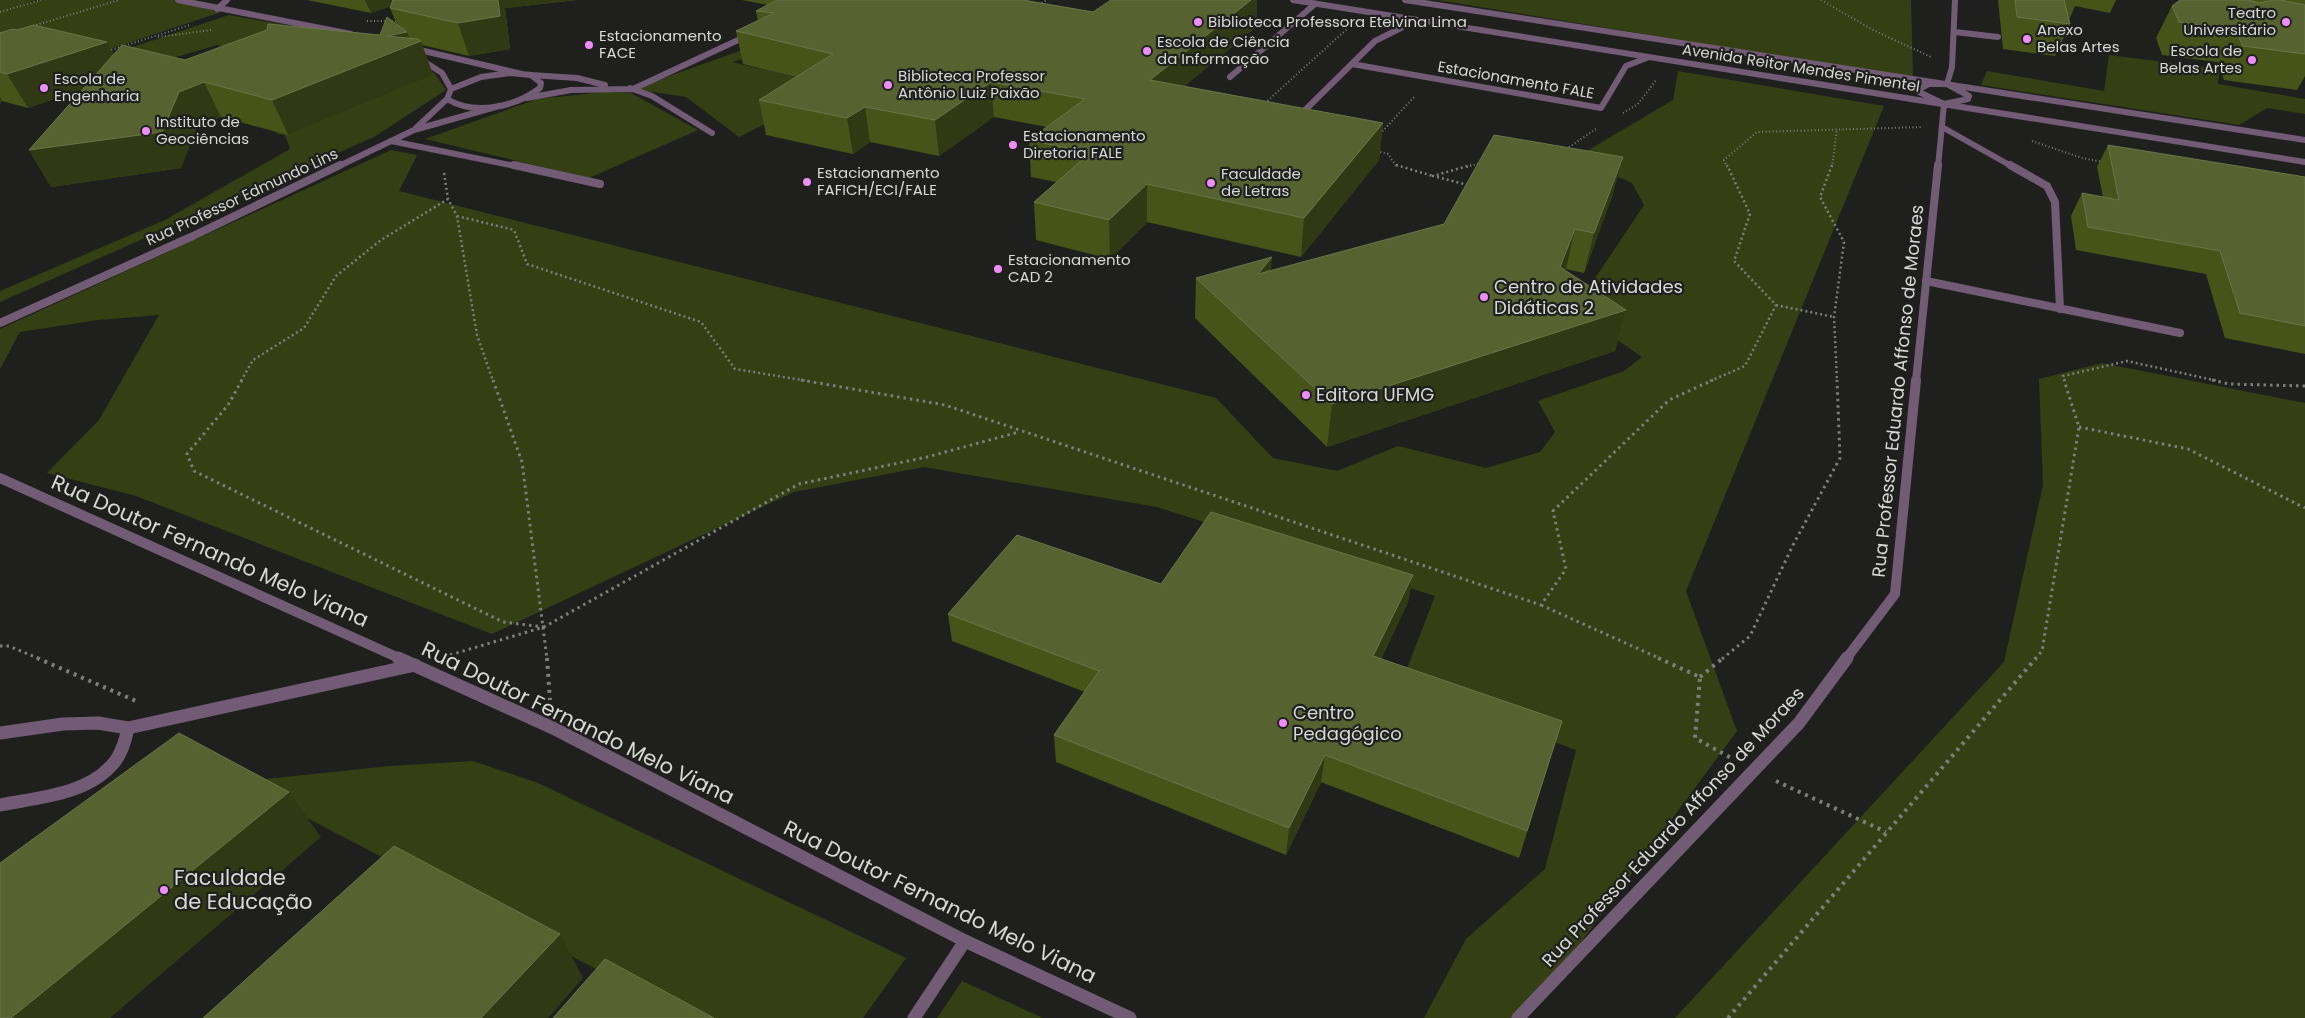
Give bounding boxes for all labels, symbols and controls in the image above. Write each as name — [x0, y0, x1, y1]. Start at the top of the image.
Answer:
place label: Teatro Universitário — [2183, 2, 2276, 40]
place label: Biblioteca Professora Etelvina Lima — [1208, 11, 1467, 32]
marker: Biblioteca Professora Etelvina Lima — [1192, 16, 1204, 28]
marker: Teatro Universitário — [2280, 16, 2292, 28]
place label: Anexo Belas Artes — [2037, 19, 2120, 57]
place label: Estacionamento FACE — [599, 25, 722, 63]
place label: Escola de Ciência da Informação — [1157, 31, 1290, 69]
marker: Anexo Belas Artes — [2021, 33, 2033, 45]
street label: Avenida Reitor Mendes Pimentel — [1681, 38, 1921, 97]
marker: Estacionamento FACE — [583, 39, 595, 51]
place label: Escola de Belas Artes — [2160, 40, 2242, 78]
marker: Escola de Ciência da Informação — [1141, 45, 1153, 57]
marker: Escola de Belas Artes — [2246, 54, 2258, 66]
street label: Estacionamento FALE — [1436, 55, 1596, 104]
place label: Biblioteca Professor Antônio Luiz Paixão — [898, 65, 1045, 103]
place label: Escola de Engenharia — [54, 68, 140, 106]
marker: Biblioteca Professor Antônio Luiz Paixão — [882, 79, 894, 91]
marker: Escola de Engenharia — [38, 82, 50, 94]
place label: Instituto de Geociências — [156, 111, 249, 149]
marker: Instituto de Geociências — [140, 125, 152, 137]
place label: Estacionamento Diretoria FALE — [1023, 125, 1146, 163]
marker: Estacionamento Diretoria FALE — [1007, 139, 1019, 151]
street label: Rua Professor Edmundo Lins — [142, 143, 341, 250]
place label: Estacionamento FAFICH/ECI/FALE — [817, 162, 940, 200]
place label: Faculdade de Letras — [1221, 163, 1301, 201]
marker: Estacionamento FAFICH/ECI/FALE — [801, 176, 813, 188]
marker: Faculdade de Letras — [1205, 177, 1217, 189]
street label: Rua Professor Eduardo Affonso de Moraes — [1865, 203, 1930, 579]
place label: Estacionamento CAD 2 — [1008, 249, 1131, 287]
marker: Estacionamento CAD 2 — [992, 263, 1004, 275]
place label: Centro de Atividades Didáticas 2 — [1494, 274, 1683, 320]
marker: Centro de Atividades Didáticas 2 — [1478, 291, 1490, 303]
place label: Editora UFMG — [1316, 382, 1434, 407]
marker: Editora UFMG — [1300, 389, 1312, 401]
street label: Rua Doutor Fernando Melo Viana — [47, 467, 373, 634]
street label: Rua Doutor Fernando Melo Viana — [417, 634, 739, 811]
street label: Rua Professor Eduardo Affonso de Moraes — [1536, 681, 1810, 972]
place label: Centro Pedagógico — [1293, 700, 1402, 746]
marker: Centro Pedagógico — [1277, 717, 1289, 729]
street label: Rua Doutor Fernando Melo Viana — [779, 813, 1101, 990]
place label: Faculdade de Educação — [174, 863, 313, 916]
marker: Faculdade de Educação — [158, 884, 170, 896]

